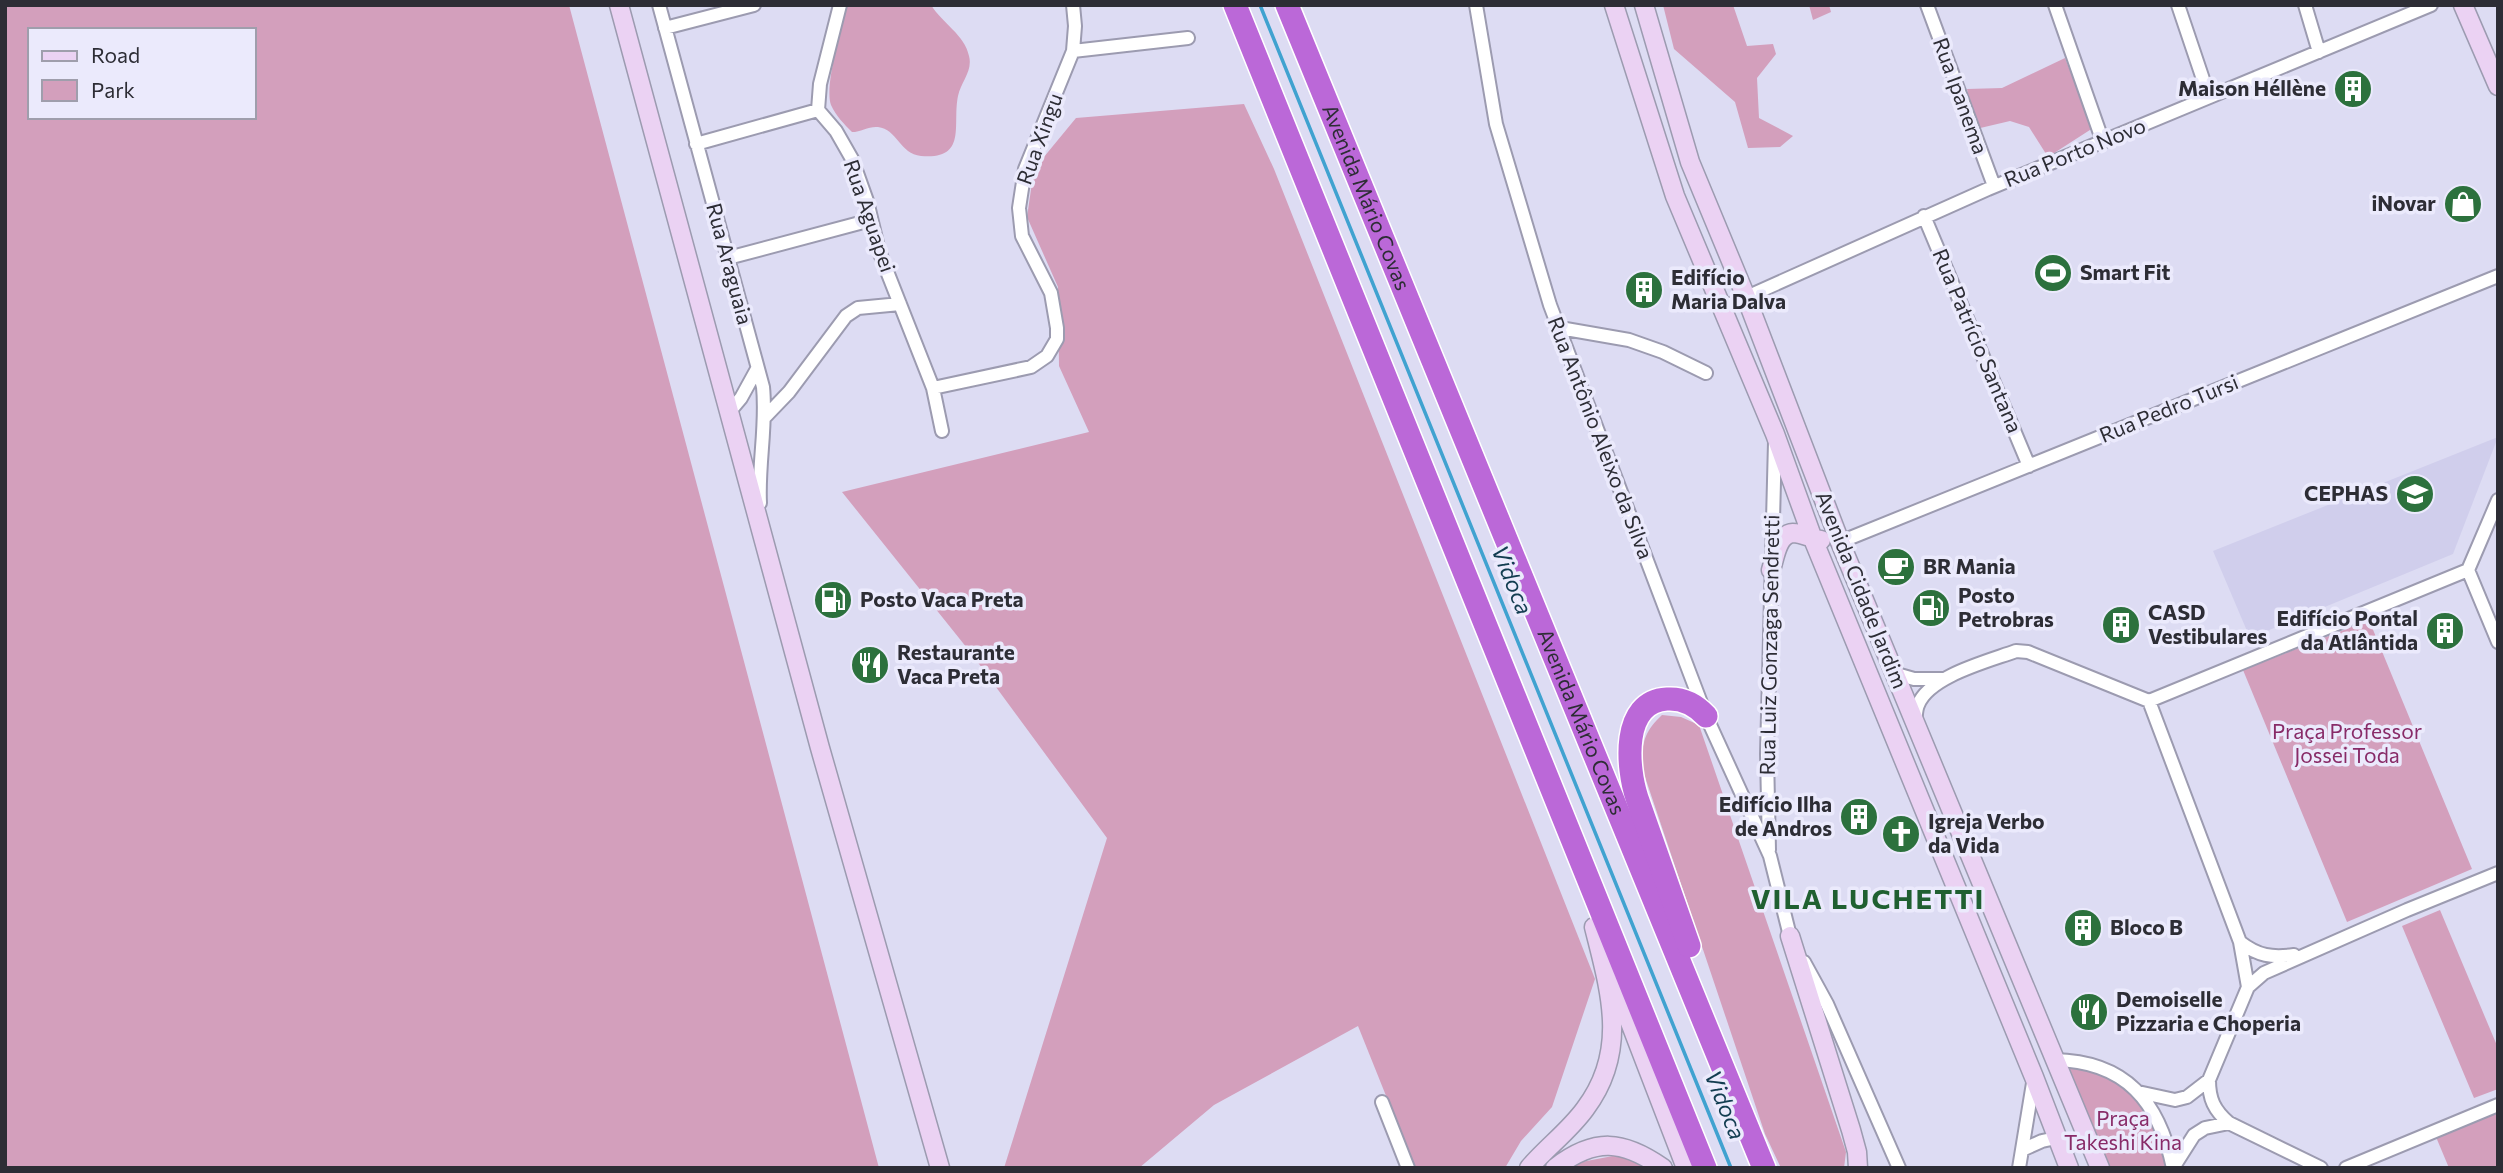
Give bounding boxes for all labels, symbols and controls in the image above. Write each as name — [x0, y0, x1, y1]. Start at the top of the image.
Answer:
legend — [28, 28, 256, 119]
street label: Rua Ipanema — [1929, 34, 1994, 157]
text: Road — [91, 42, 140, 67]
building icon: Maison Héllène — [2332, 68, 2374, 110]
place label: Maison Héllène — [2178, 75, 2326, 100]
text: Park — [91, 77, 135, 102]
street label: Rua Xingu — [1011, 89, 1067, 188]
street label: Avenida Mário Covas — [1318, 100, 1417, 294]
street label: Rua Porto Novo — [2000, 112, 2149, 191]
street label: Rua Aguapei — [839, 156, 901, 275]
shop icon: iNovar — [2442, 183, 2484, 225]
place label: iNovar — [2371, 190, 2436, 215]
street label: Rua Araguaia — [702, 200, 759, 327]
street label: Rua Patrício Santana — [1928, 245, 2028, 436]
sports icon: Smart Fit — [2032, 252, 2074, 294]
place label: Smart Fit — [2080, 259, 2171, 284]
place label: Edifício Maria Dalva — [1671, 264, 1786, 313]
building icon: Edifício Maria Dalva — [1623, 269, 1665, 311]
street label: Rua Antônio Aleixo da Silva — [1544, 313, 1659, 562]
street label: Rua Pedro Tursi — [2095, 368, 2242, 447]
school or university icon: CEPHAS — [2394, 473, 2436, 515]
place label: CEPHAS — [2304, 480, 2388, 505]
street label: Avenida Cidade Jardim — [1811, 487, 1913, 692]
street label: Rua Luiz Gonzaga Sendretti — [1754, 514, 1783, 776]
water label: Vidoca — [1486, 541, 1539, 618]
cafe icon: BR Mania — [1875, 546, 1917, 588]
place label: BR Mania — [1923, 553, 2016, 578]
fuel station icon: Posto Vaca Preta — [812, 579, 854, 621]
place label: Posto Petrobras — [1958, 582, 2054, 631]
place label: Posto Vaca Preta — [860, 586, 1024, 611]
fuel station icon: Posto Petrobras — [1910, 587, 1952, 629]
place label: CASD Vestibulares — [2148, 599, 2268, 648]
building icon: CASD Vestibulares — [2100, 604, 2142, 646]
place label: Edifício Pontal da Atlântida — [2277, 605, 2418, 654]
building icon: Edifício Pontal da Atlântida — [2424, 610, 2466, 652]
street label: Avenida Mário Covas — [1533, 625, 1632, 818]
place label: Restaurante Vaca Preta — [897, 639, 1015, 688]
restaurant icon: Restaurante Vaca Preta — [849, 644, 891, 686]
park label: Praça Professor Jossei Toda — [2272, 718, 2422, 767]
place label: Edifício Ilha de Andros — [1719, 791, 1832, 840]
building icon: Edifício Ilha de Andros — [1838, 796, 1880, 838]
place label: Igreja Verbo da Vida — [1928, 808, 2045, 857]
church icon: Igreja Verbo da Vida — [1880, 813, 1922, 855]
district label: VILA LUCHETTI — [1751, 881, 1985, 915]
building icon: Bloco B — [2062, 907, 2104, 949]
place label: Bloco B — [2110, 914, 2183, 939]
place label: Demoiselle Pizzaria e Choperia — [2116, 986, 2301, 1035]
restaurant icon: Demoiselle Pizzaria e Choperia — [2068, 991, 2110, 1033]
water label: Vidoca — [1699, 1066, 1752, 1143]
park label: Praça Takeshi Kina — [2064, 1105, 2182, 1154]

